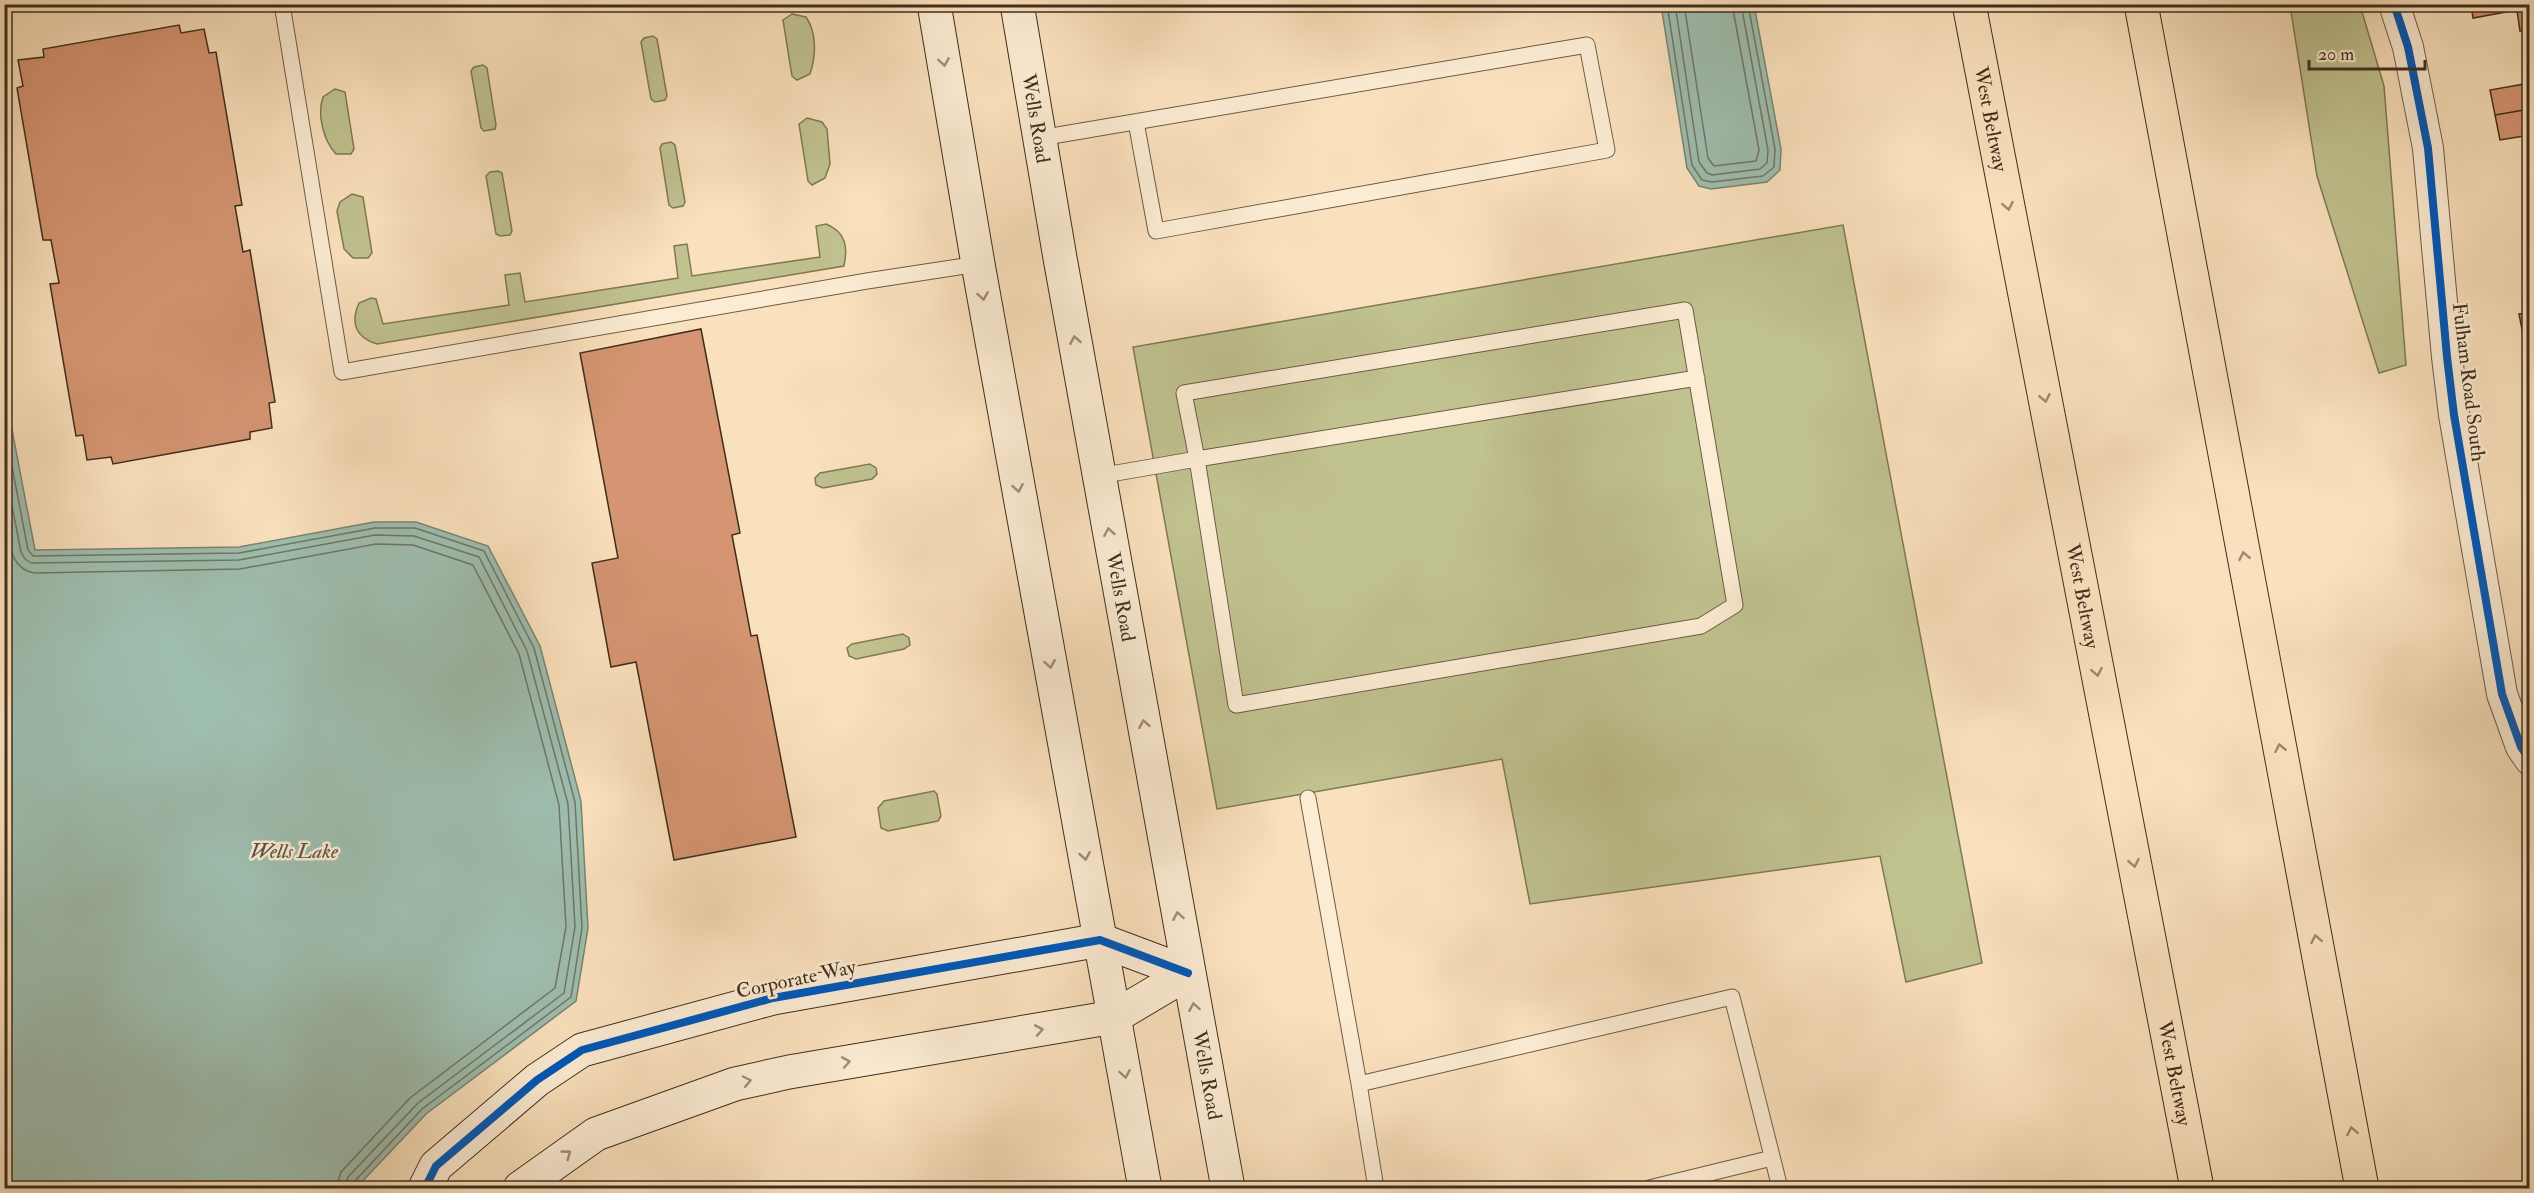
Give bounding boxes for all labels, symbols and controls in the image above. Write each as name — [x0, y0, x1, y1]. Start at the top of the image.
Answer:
scale bar — [2309, 33, 2424, 71]
text: 20 m — [2318, 43, 2354, 66]
one-way arrow — [937, 57, 950, 67]
street label: West Beltway — [1969, 63, 2014, 175]
street label: Wells Road — [1016, 71, 1056, 165]
one-way arrow — [2001, 201, 2014, 211]
one-way arrow — [976, 291, 989, 301]
street label: Fulham Road South — [2447, 301, 2491, 463]
one-way arrow — [1069, 335, 1082, 345]
one-way arrow — [2038, 392, 2051, 402]
one-way arrow — [1011, 483, 1024, 493]
one-way arrow — [1103, 527, 1116, 537]
street label: West Beltway — [2060, 540, 2106, 652]
street label: Wells Road — [1101, 549, 1142, 644]
one-way arrow — [2238, 551, 2251, 561]
one-way arrow — [1043, 660, 1055, 669]
one-way arrow — [2090, 666, 2103, 676]
one-way arrow — [1138, 719, 1150, 728]
one-way arrow — [2274, 743, 2287, 753]
water label: Wells Lake — [250, 838, 339, 865]
one-way arrow — [1078, 851, 1091, 861]
one-way arrow — [2127, 858, 2140, 868]
one-way arrow — [1172, 911, 1185, 921]
one-way arrow — [2310, 935, 2323, 945]
street label: Corporate Way — [734, 954, 859, 1005]
one-way arrow — [1189, 1002, 1201, 1012]
street label: West Beltway — [2152, 1018, 2197, 1129]
one-way arrow — [1033, 1024, 1043, 1037]
street label: Wells Road — [1187, 1028, 1228, 1122]
one-way arrow — [841, 1056, 851, 1069]
one-way arrow — [1118, 1069, 1131, 1079]
one-way arrow — [741, 1075, 751, 1088]
one-way arrow — [2346, 1126, 2359, 1136]
one-way arrow — [561, 1151, 572, 1162]

